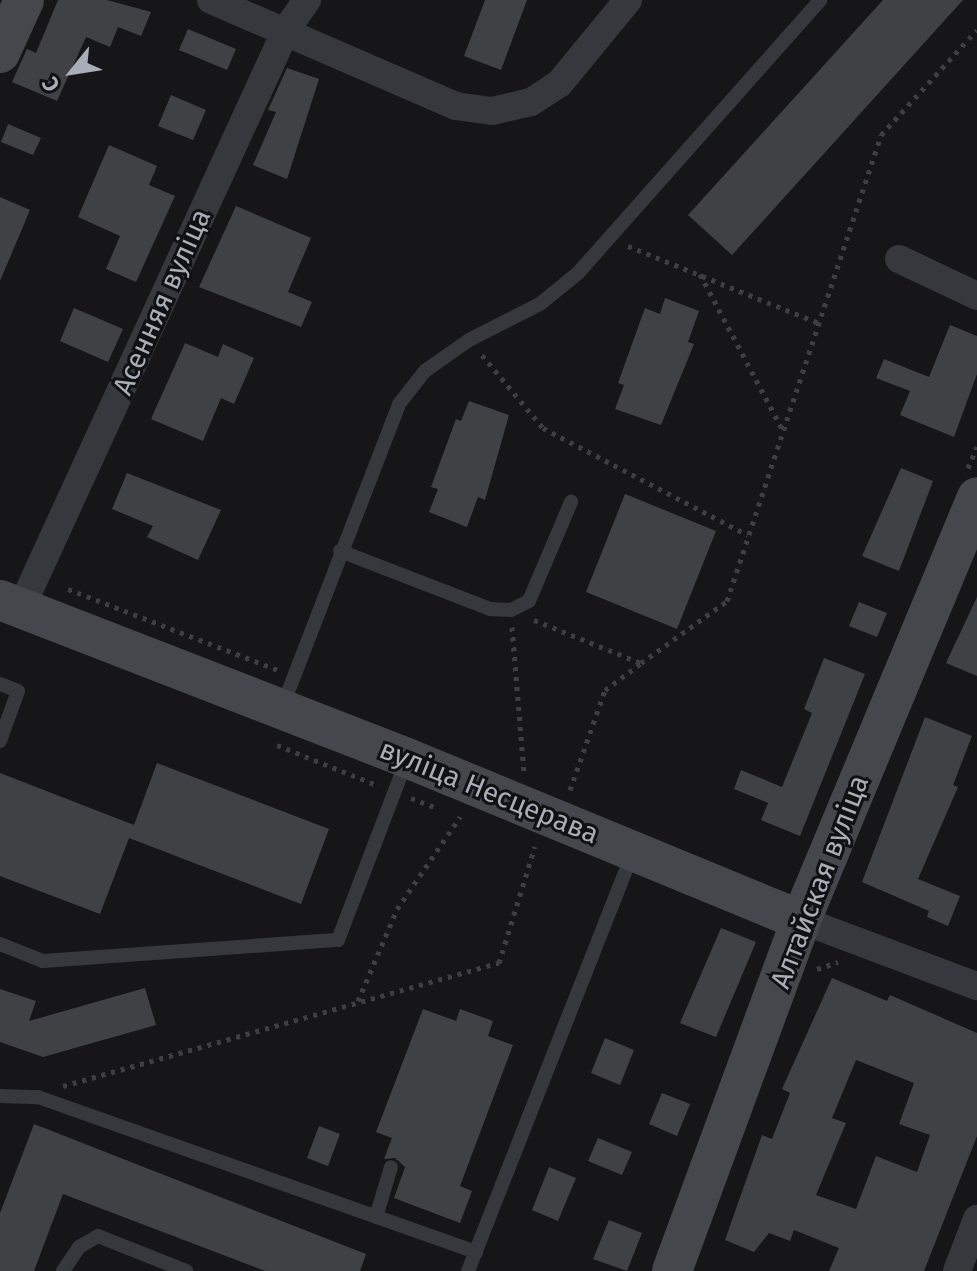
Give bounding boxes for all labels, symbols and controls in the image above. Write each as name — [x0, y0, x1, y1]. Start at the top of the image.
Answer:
north arrow — [32, 32, 112, 112]
text: С — [36, 72, 66, 96]
street label: Асенняя вуліца — [106, 204, 218, 400]
street label: вуліца Несцерава — [375, 733, 603, 851]
street label: Алтайская вуліца — [764, 771, 876, 993]

